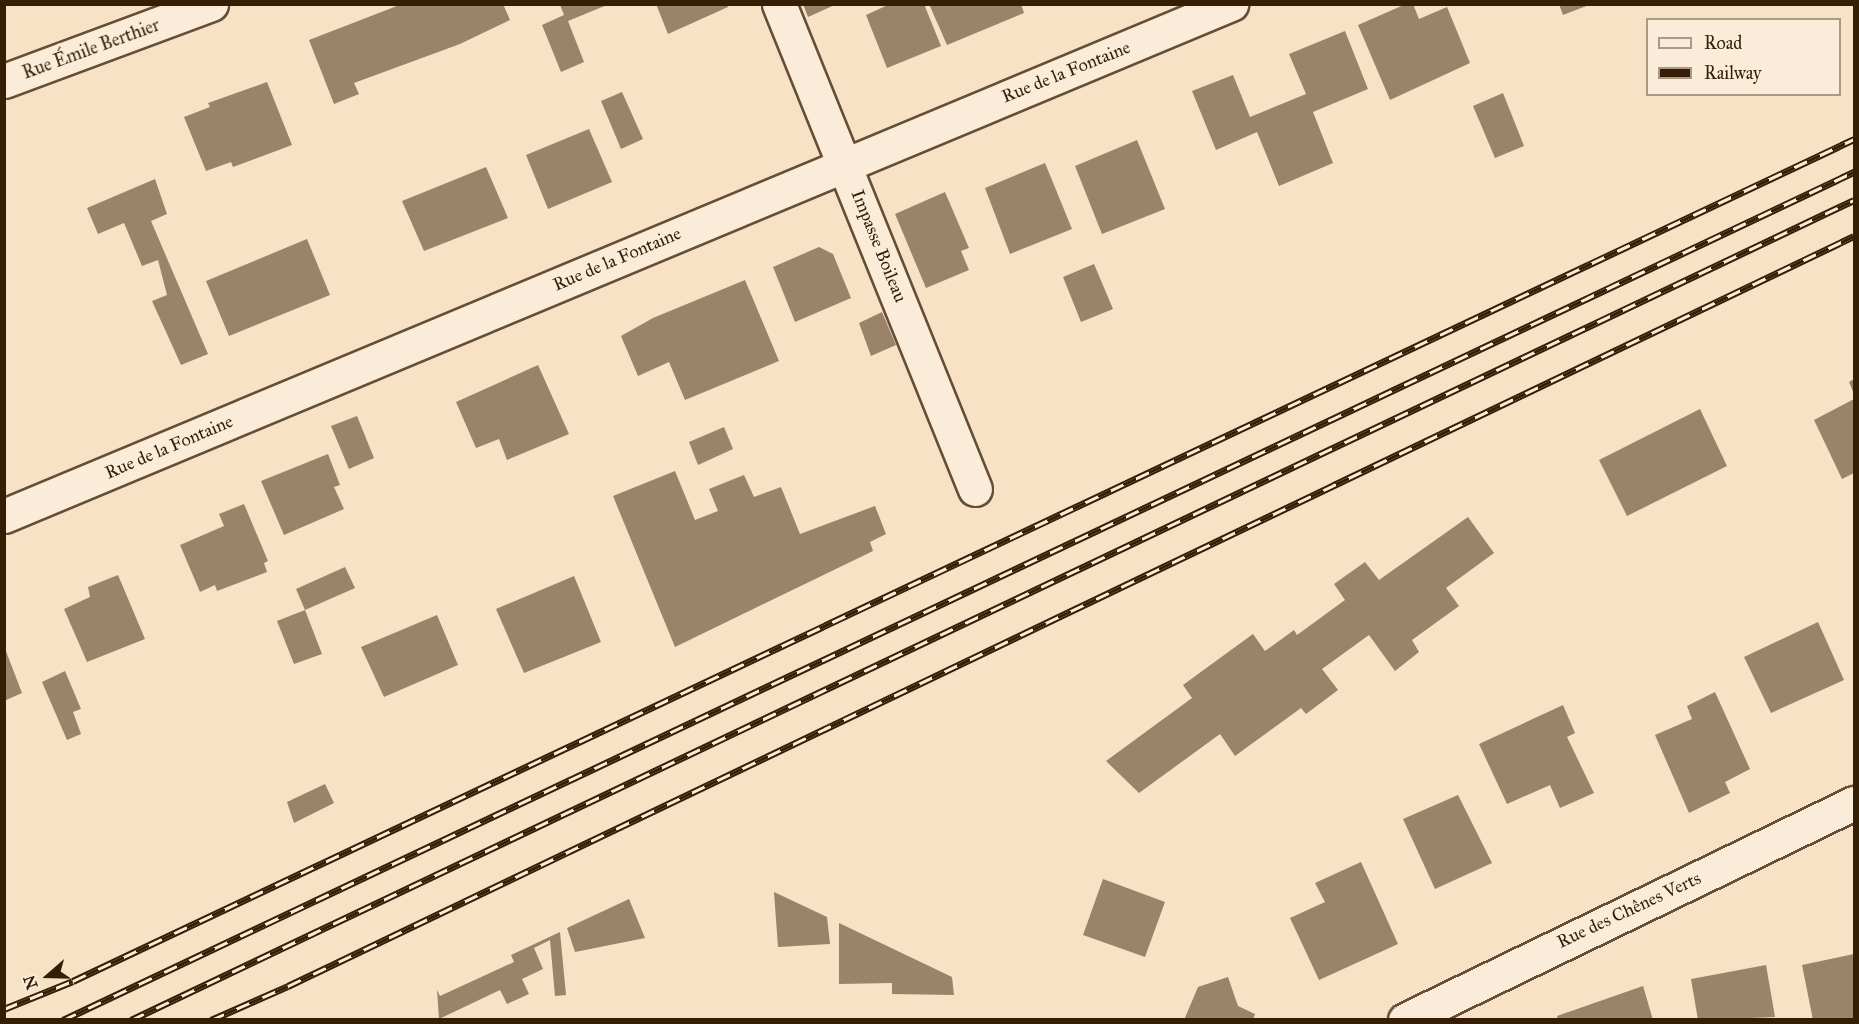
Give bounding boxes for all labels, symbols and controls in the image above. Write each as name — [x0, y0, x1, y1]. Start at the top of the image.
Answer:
street label: Rue Émile Berthier — [20, 14, 162, 84]
legend — [1646, 18, 1841, 96]
text: Road — [1704, 32, 1742, 54]
street label: Rue de la Fontaine — [999, 36, 1133, 108]
text: Railway — [1704, 62, 1761, 84]
street label: Impasse Boileau — [847, 187, 911, 305]
street label: Rue de la Fontaine — [550, 222, 684, 296]
street label: Rue de la Fontaine — [102, 410, 236, 484]
street label: Rue des Chênes Verts — [1554, 867, 1704, 953]
north arrow — [18, 946, 78, 1006]
text: N — [19, 973, 42, 992]

